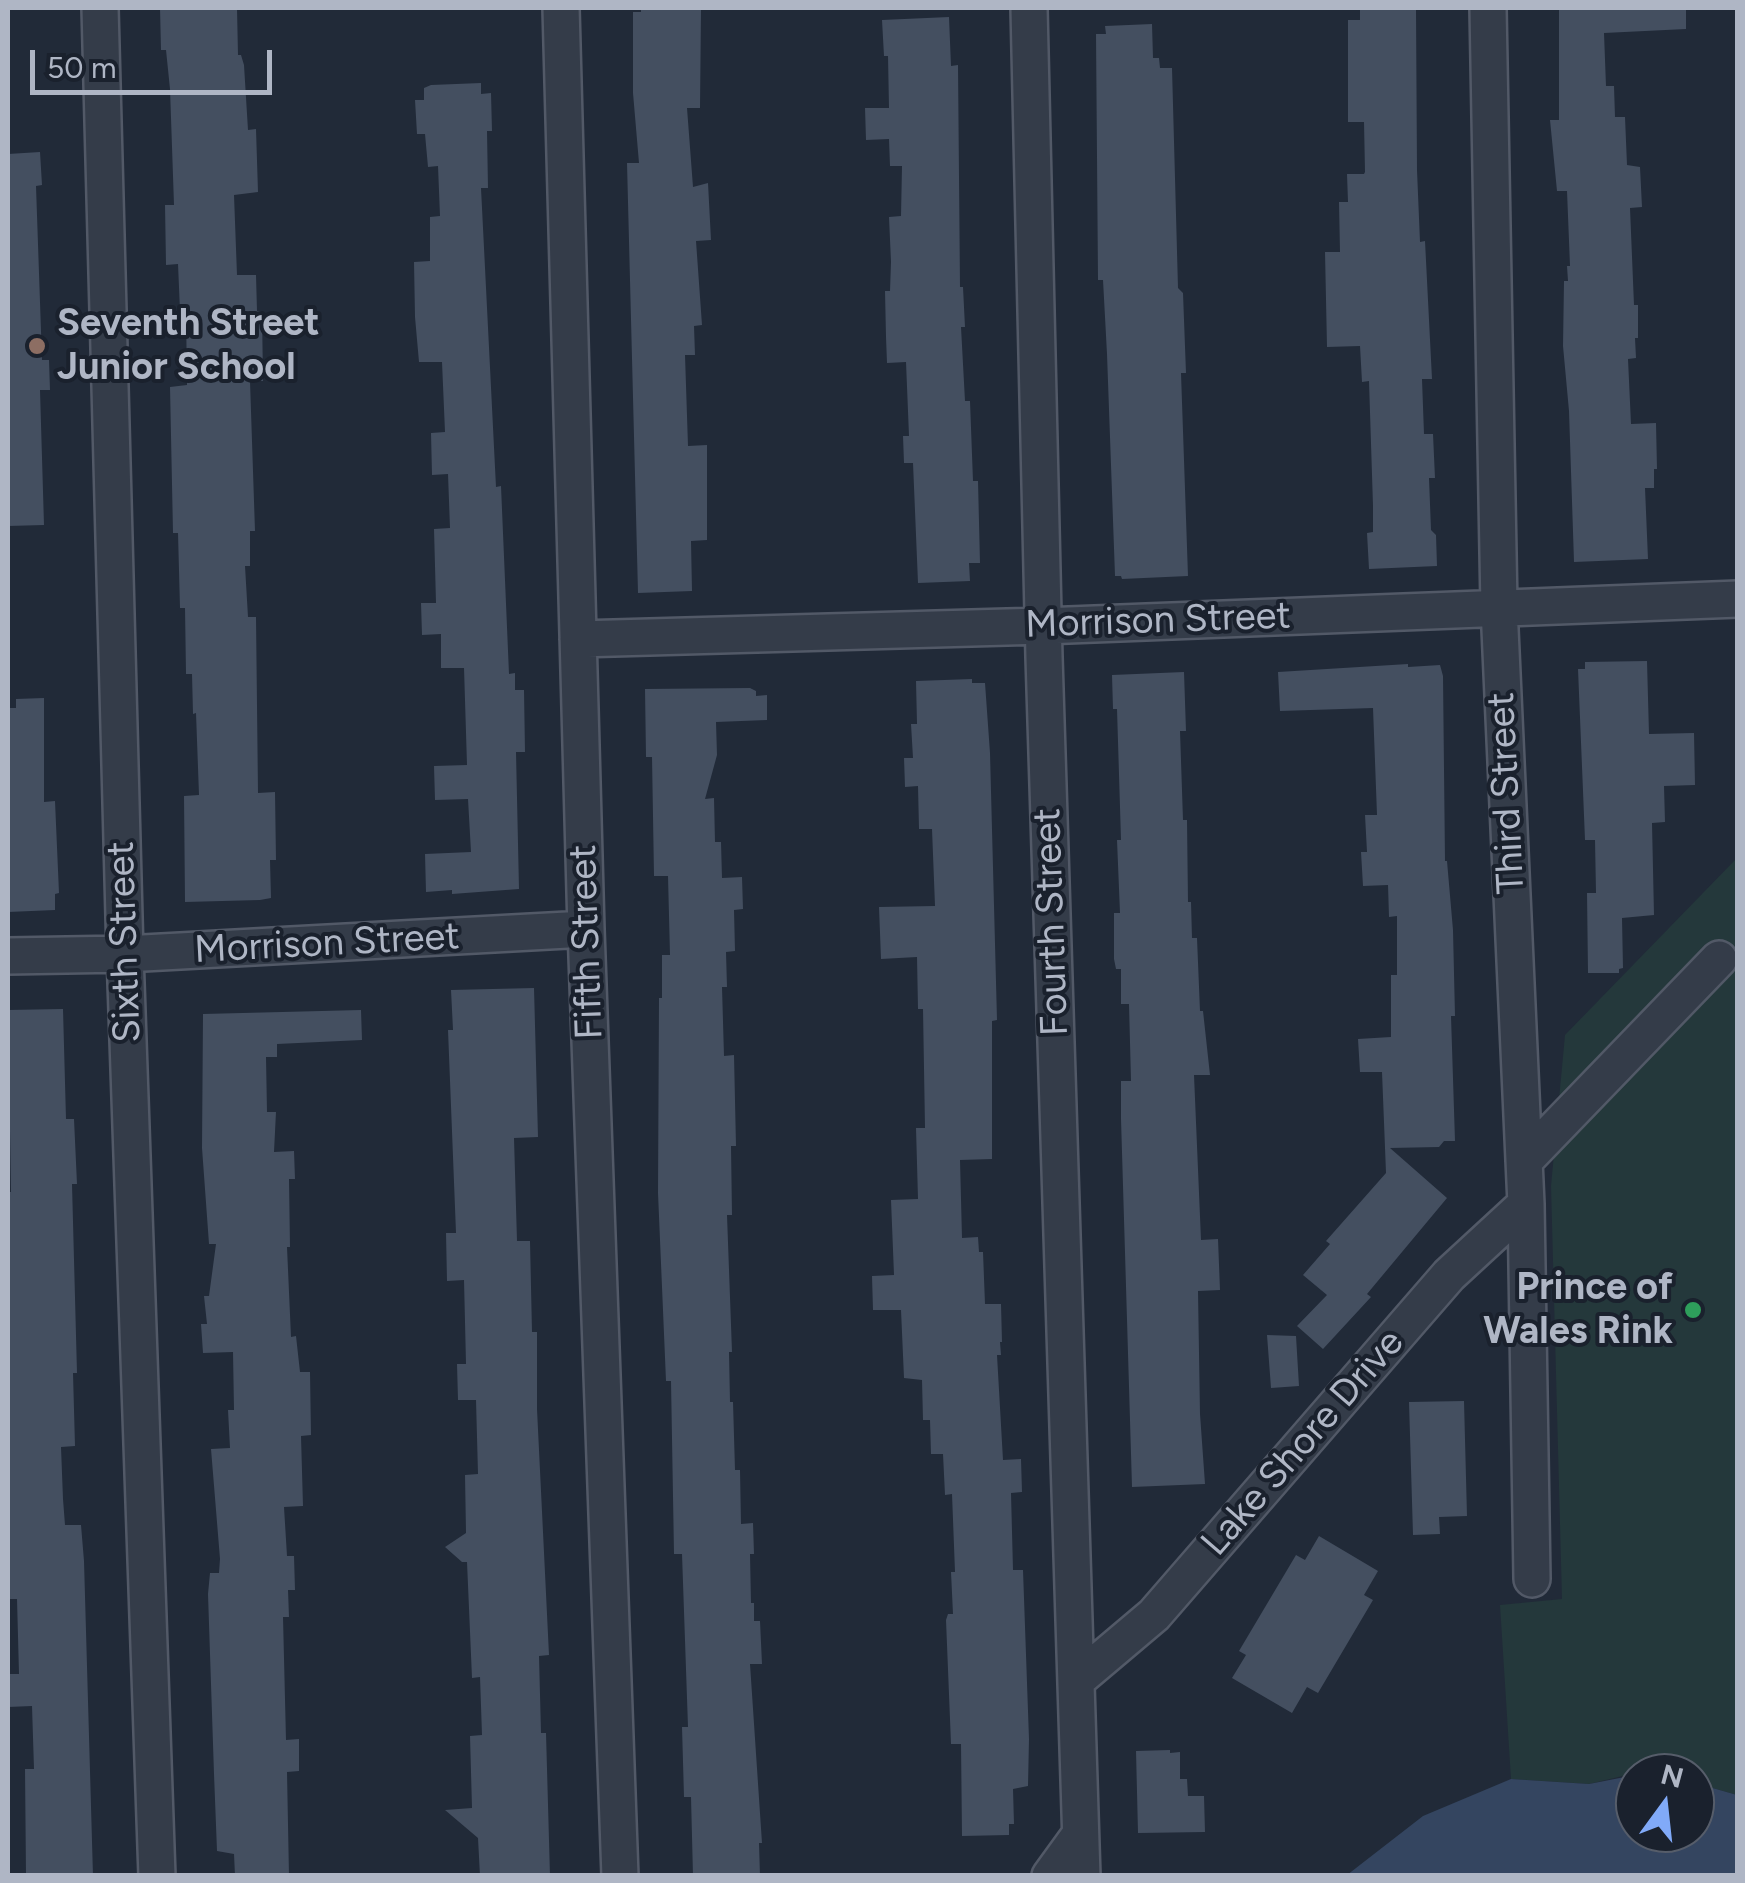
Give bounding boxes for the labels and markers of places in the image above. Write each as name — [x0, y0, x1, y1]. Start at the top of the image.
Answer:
place label: Seventh Street Junior School — [57, 301, 320, 390]
marker: Seventh Street Junior School — [26, 335, 48, 357]
place label: Prince of Wales Rink — [1483, 1265, 1673, 1355]
marker: Prince of Wales Rink — [1682, 1299, 1704, 1321]

